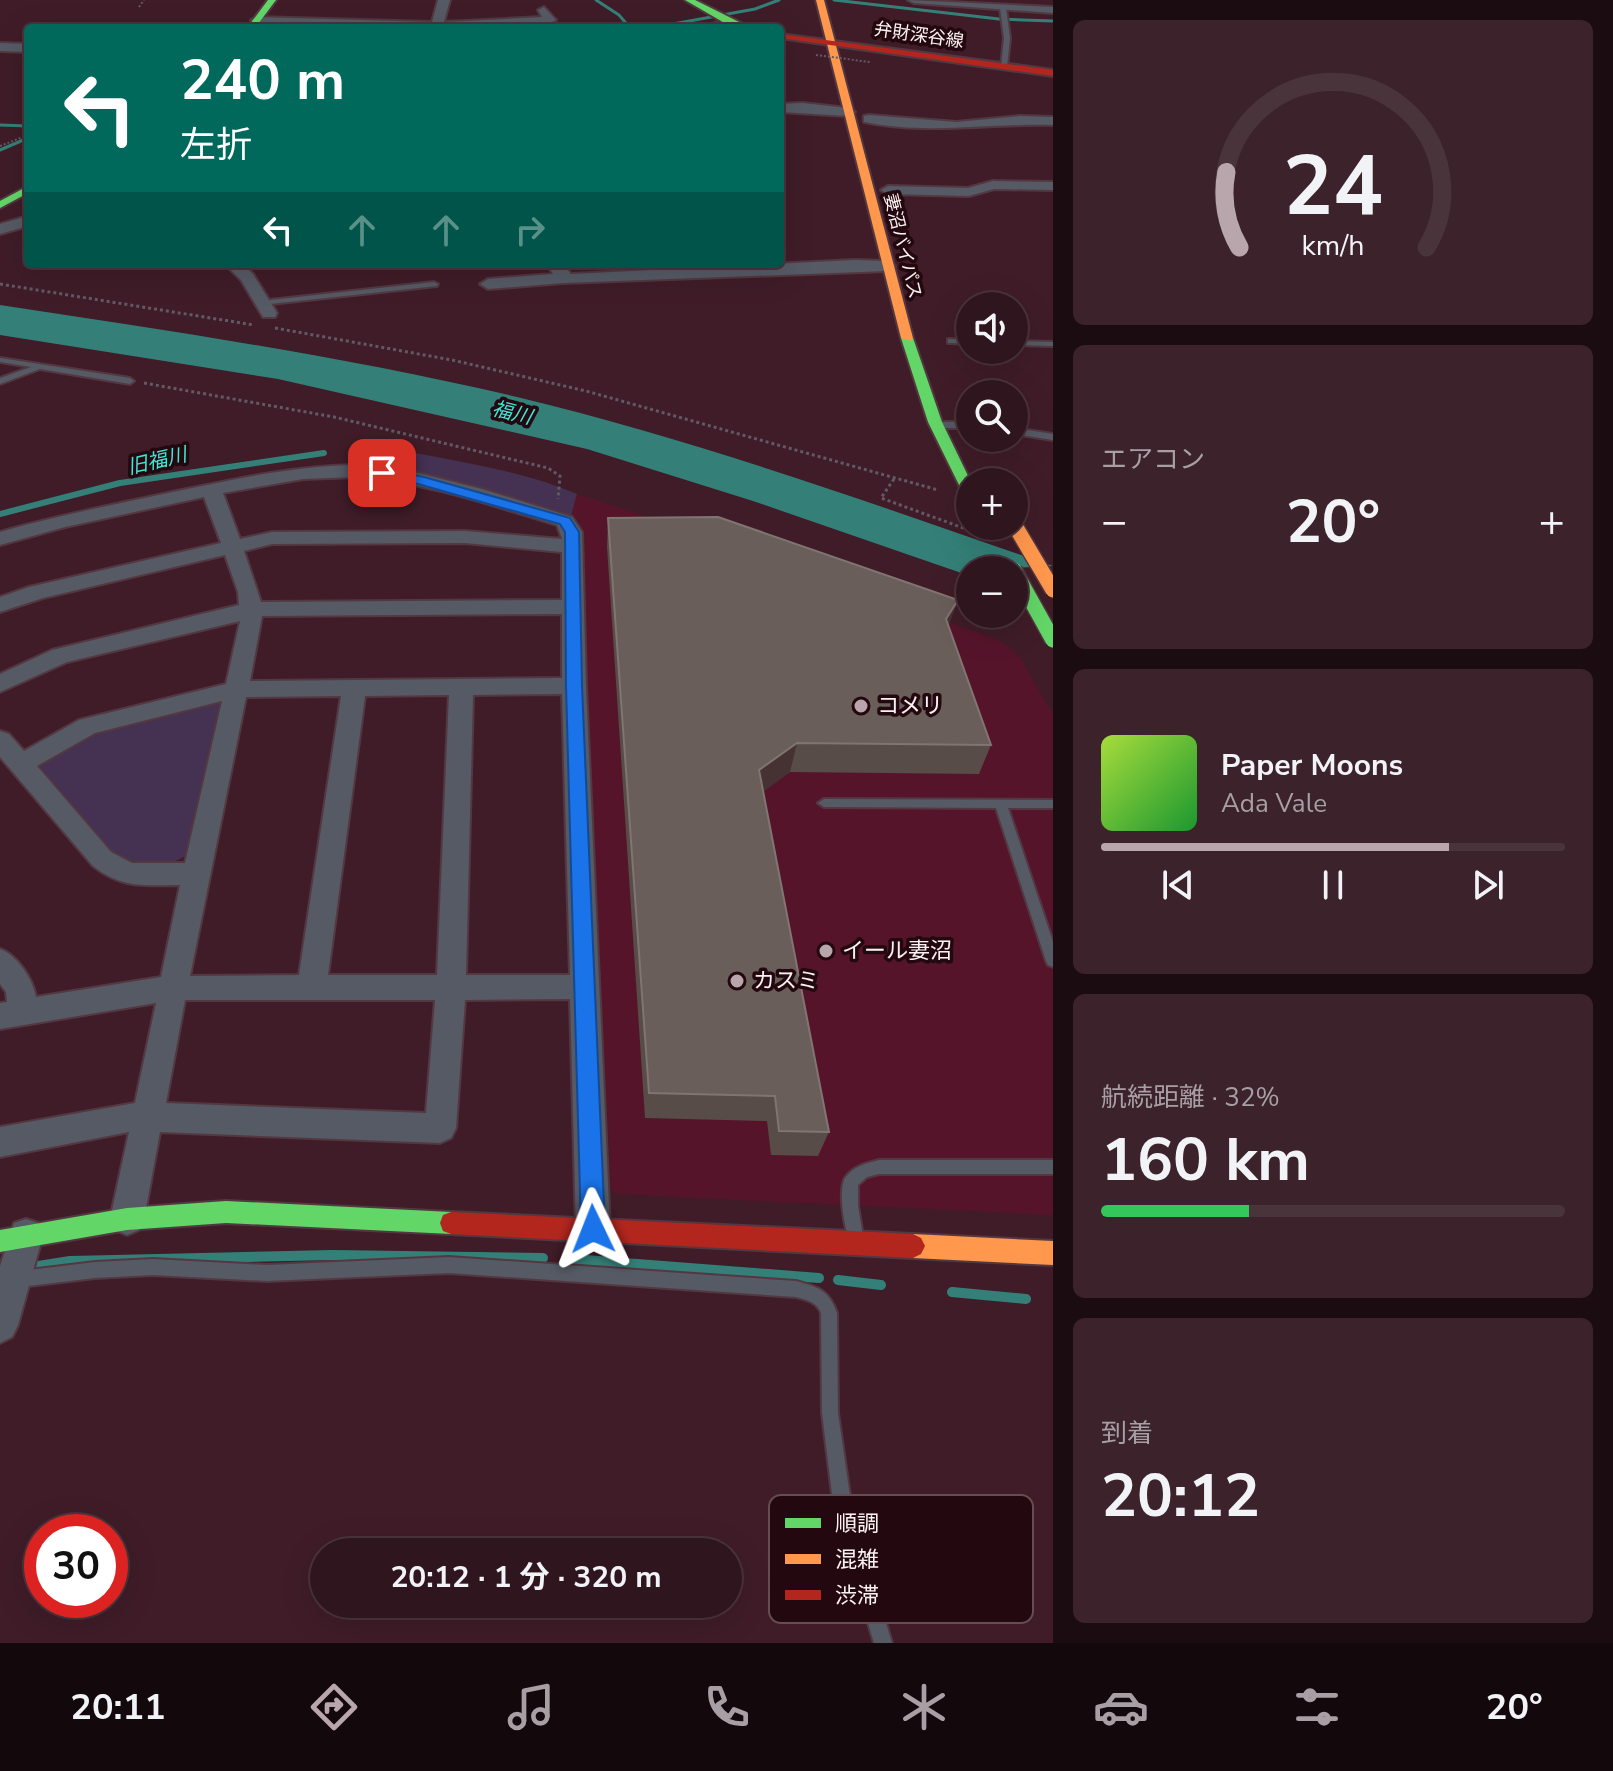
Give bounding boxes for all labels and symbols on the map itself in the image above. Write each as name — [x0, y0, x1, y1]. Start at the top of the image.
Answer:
street label: 弁財深谷線 — [873, 17, 965, 53]
street label: 妻沼バイパス — [878, 191, 928, 301]
water label: 福川 — [489, 395, 537, 431]
pin — [348, 439, 416, 507]
water label: 旧福川 — [125, 441, 191, 481]
place label: コメリ — [877, 691, 943, 721]
marker: コメリ — [852, 697, 870, 715]
place label: イール妻沼 — [842, 936, 952, 966]
marker: イール妻沼 — [817, 942, 835, 960]
place label: カスミ — [753, 966, 819, 996]
marker: カスミ — [728, 972, 746, 990]
position arrow — [551, 1187, 635, 1271]
legend — [769, 1495, 1033, 1623]
text: 順調 — [835, 1509, 879, 1539]
speed limit sign: 30 — [24, 1514, 128, 1618]
text: 混雑 — [835, 1545, 879, 1575]
text: 渋滞 — [835, 1581, 879, 1611]

